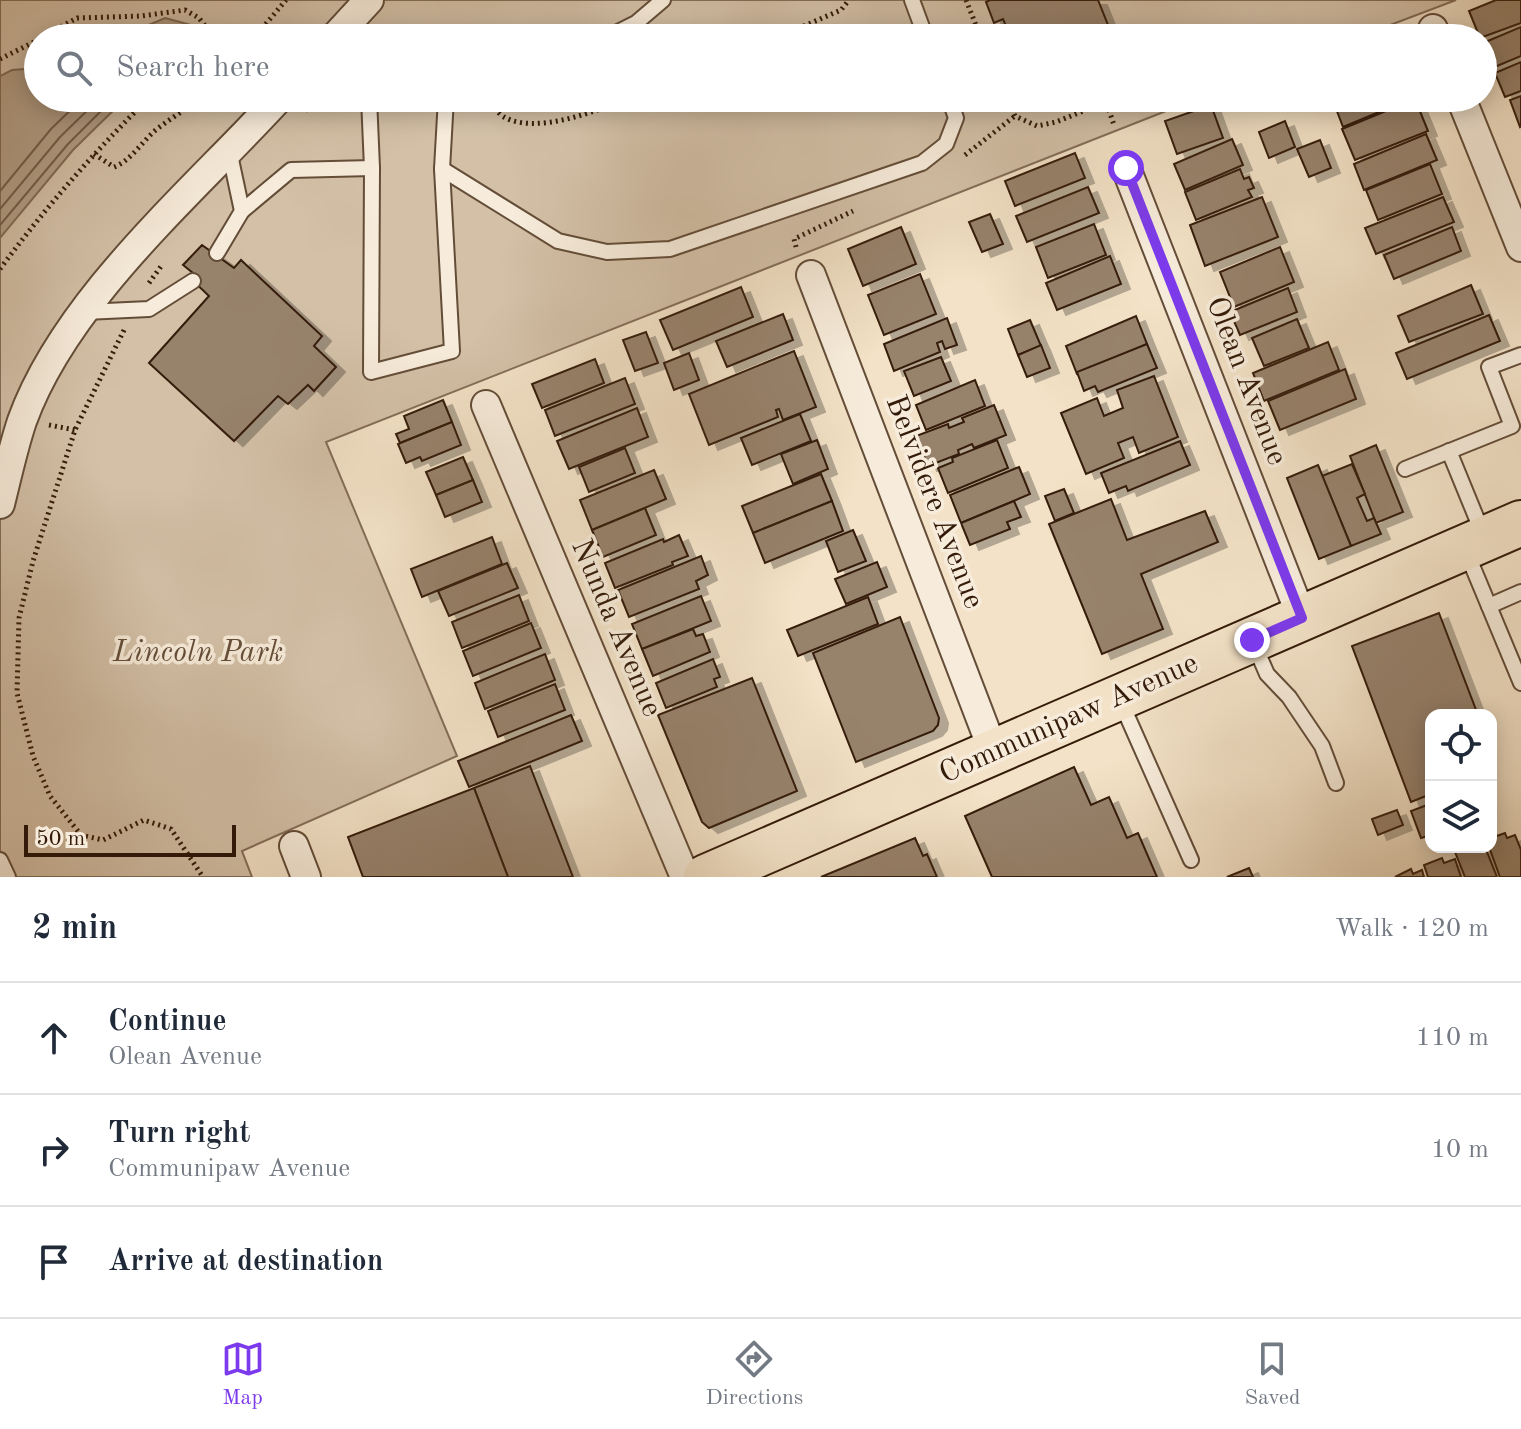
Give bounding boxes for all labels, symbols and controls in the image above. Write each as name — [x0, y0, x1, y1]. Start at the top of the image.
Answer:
search box — [24, 24, 1497, 112]
icon: search — [52, 46, 96, 90]
text: Search here — [116, 53, 270, 83]
route start — [1108, 150, 1144, 186]
street label: Olean Avenue — [1200, 293, 1292, 469]
street label: Belvidere Avenue — [880, 391, 988, 613]
street label: Nunda Avenue — [565, 535, 667, 721]
route end — [1234, 622, 1270, 658]
park label: Lincoln Park — [112, 638, 283, 668]
street label: Communipaw Avenue — [935, 648, 1203, 790]
map controls — [1425, 709, 1497, 853]
button: locate — [1425, 709, 1497, 781]
button: layers — [1425, 781, 1497, 853]
scale bar — [24, 821, 236, 857]
text: 50 m — [36, 828, 85, 850]
text: 2 min — [32, 912, 117, 946]
text: Walk · 120 m — [1335, 916, 1489, 942]
text: Continue — [108, 1007, 227, 1037]
icon: ahead — [32, 1016, 76, 1060]
text: 110 m — [1416, 1025, 1489, 1051]
text: Olean Avenue — [108, 1044, 262, 1070]
text: Turn right — [108, 1119, 250, 1149]
icon: right — [32, 1128, 76, 1172]
text: 10 m — [1431, 1137, 1489, 1163]
text: Communipaw Avenue — [108, 1156, 350, 1182]
icon: arrive — [32, 1240, 76, 1284]
text: Arrive at destination — [108, 1247, 383, 1277]
tab: Map — [221, 1337, 265, 1412]
tab: Directions — [706, 1337, 803, 1412]
tab: Saved — [1244, 1337, 1300, 1412]

